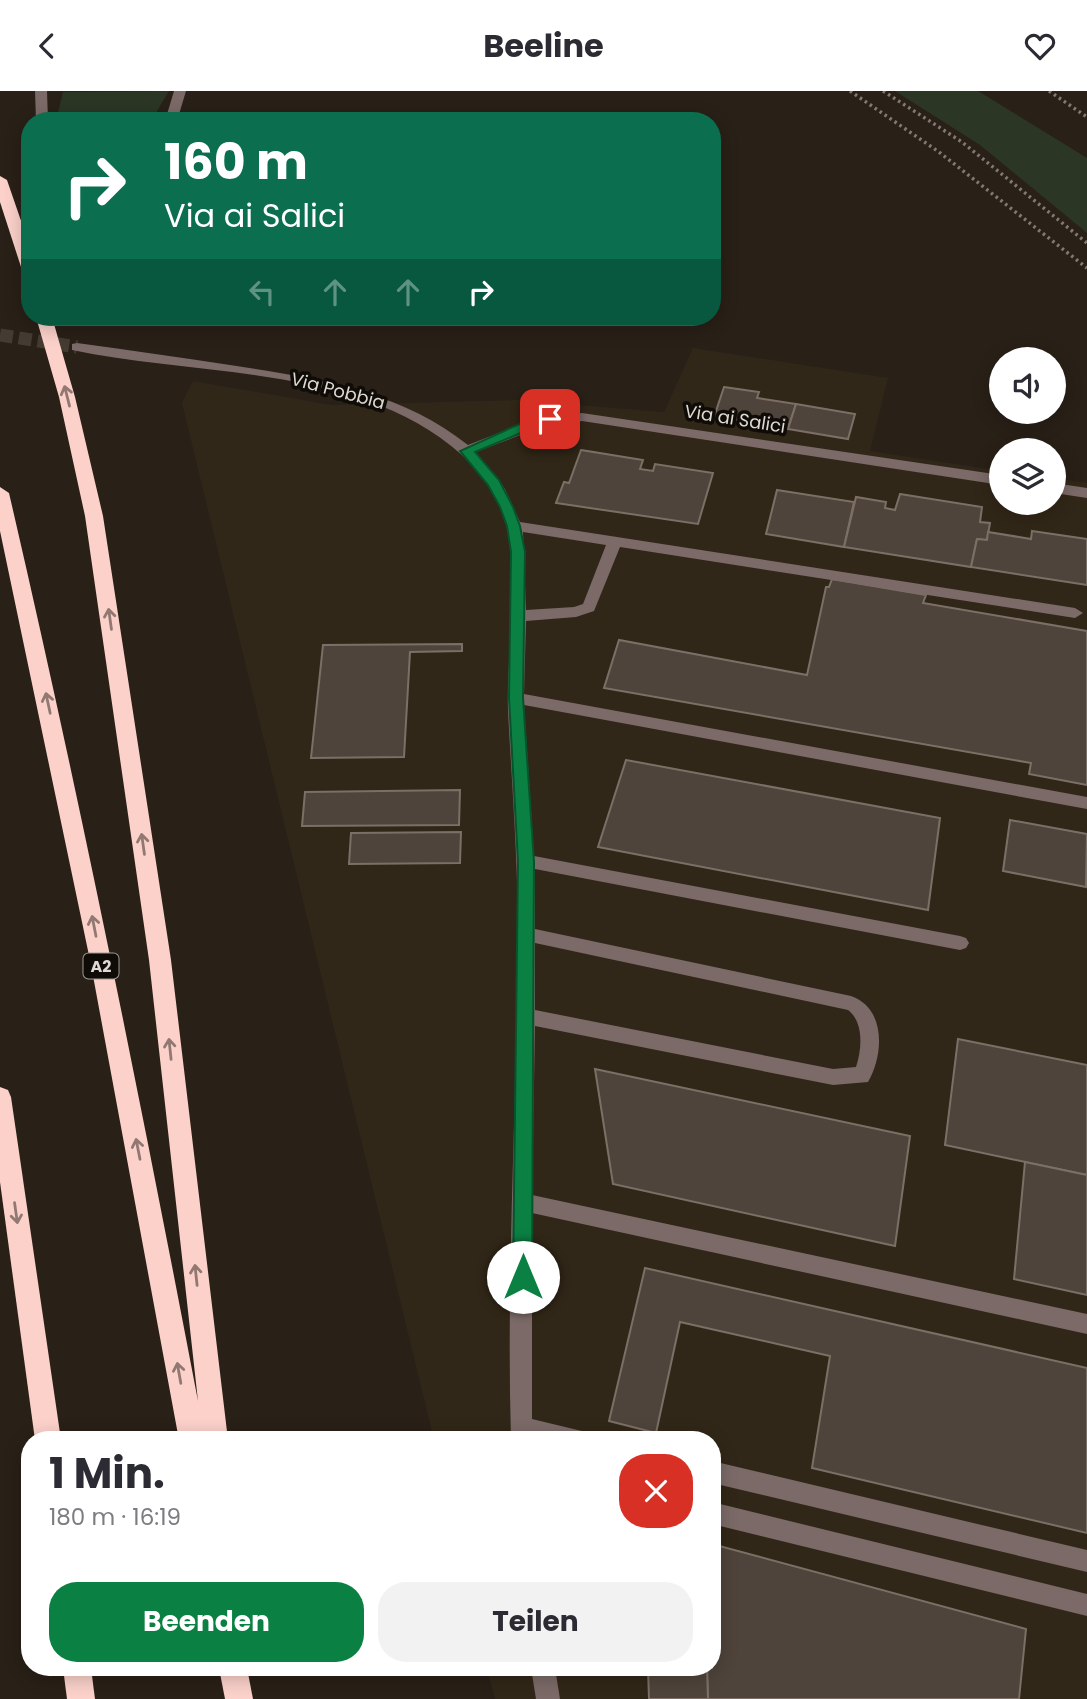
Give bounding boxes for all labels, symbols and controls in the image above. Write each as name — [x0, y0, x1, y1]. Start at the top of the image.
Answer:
text: Beeline — [483, 23, 604, 68]
icon: back — [28, 27, 66, 65]
icon: heart — [1021, 27, 1059, 65]
text: 160 m — [164, 128, 308, 196]
icon: right — [49, 140, 140, 231]
text: Via ai Salici — [164, 193, 345, 238]
icon: left — [243, 273, 281, 311]
icon: ahead — [316, 273, 354, 311]
icon: ahead — [389, 273, 427, 311]
icon: right — [462, 273, 500, 311]
map controls — [989, 347, 1066, 515]
button: sound — [989, 347, 1066, 424]
street label: Via Pobbia — [288, 366, 388, 415]
one-way arrow — [60, 385, 73, 408]
pin — [520, 389, 580, 449]
street label: Via ai Salici — [683, 398, 787, 439]
icon: arrive — [531, 400, 569, 438]
button: layers — [989, 438, 1066, 515]
one-way arrow — [103, 608, 116, 631]
one-way arrow — [40, 692, 54, 715]
one-way arrow — [136, 834, 149, 856]
one-way arrow — [86, 915, 100, 938]
road number: A2 — [84, 953, 119, 979]
one-way arrow — [164, 1038, 177, 1061]
one-way arrow — [130, 1138, 144, 1161]
one-way arrow — [10, 1201, 23, 1224]
position arrow — [486, 1240, 560, 1314]
one-way arrow — [189, 1264, 202, 1287]
one-way arrow — [172, 1362, 185, 1385]
text: 1 Min. — [49, 1444, 165, 1503]
button: close — [619, 1454, 693, 1528]
text: 180 m · 16:19 — [49, 1501, 181, 1533]
button: Beenden — [49, 1582, 364, 1662]
button: Teilen — [378, 1582, 693, 1662]

